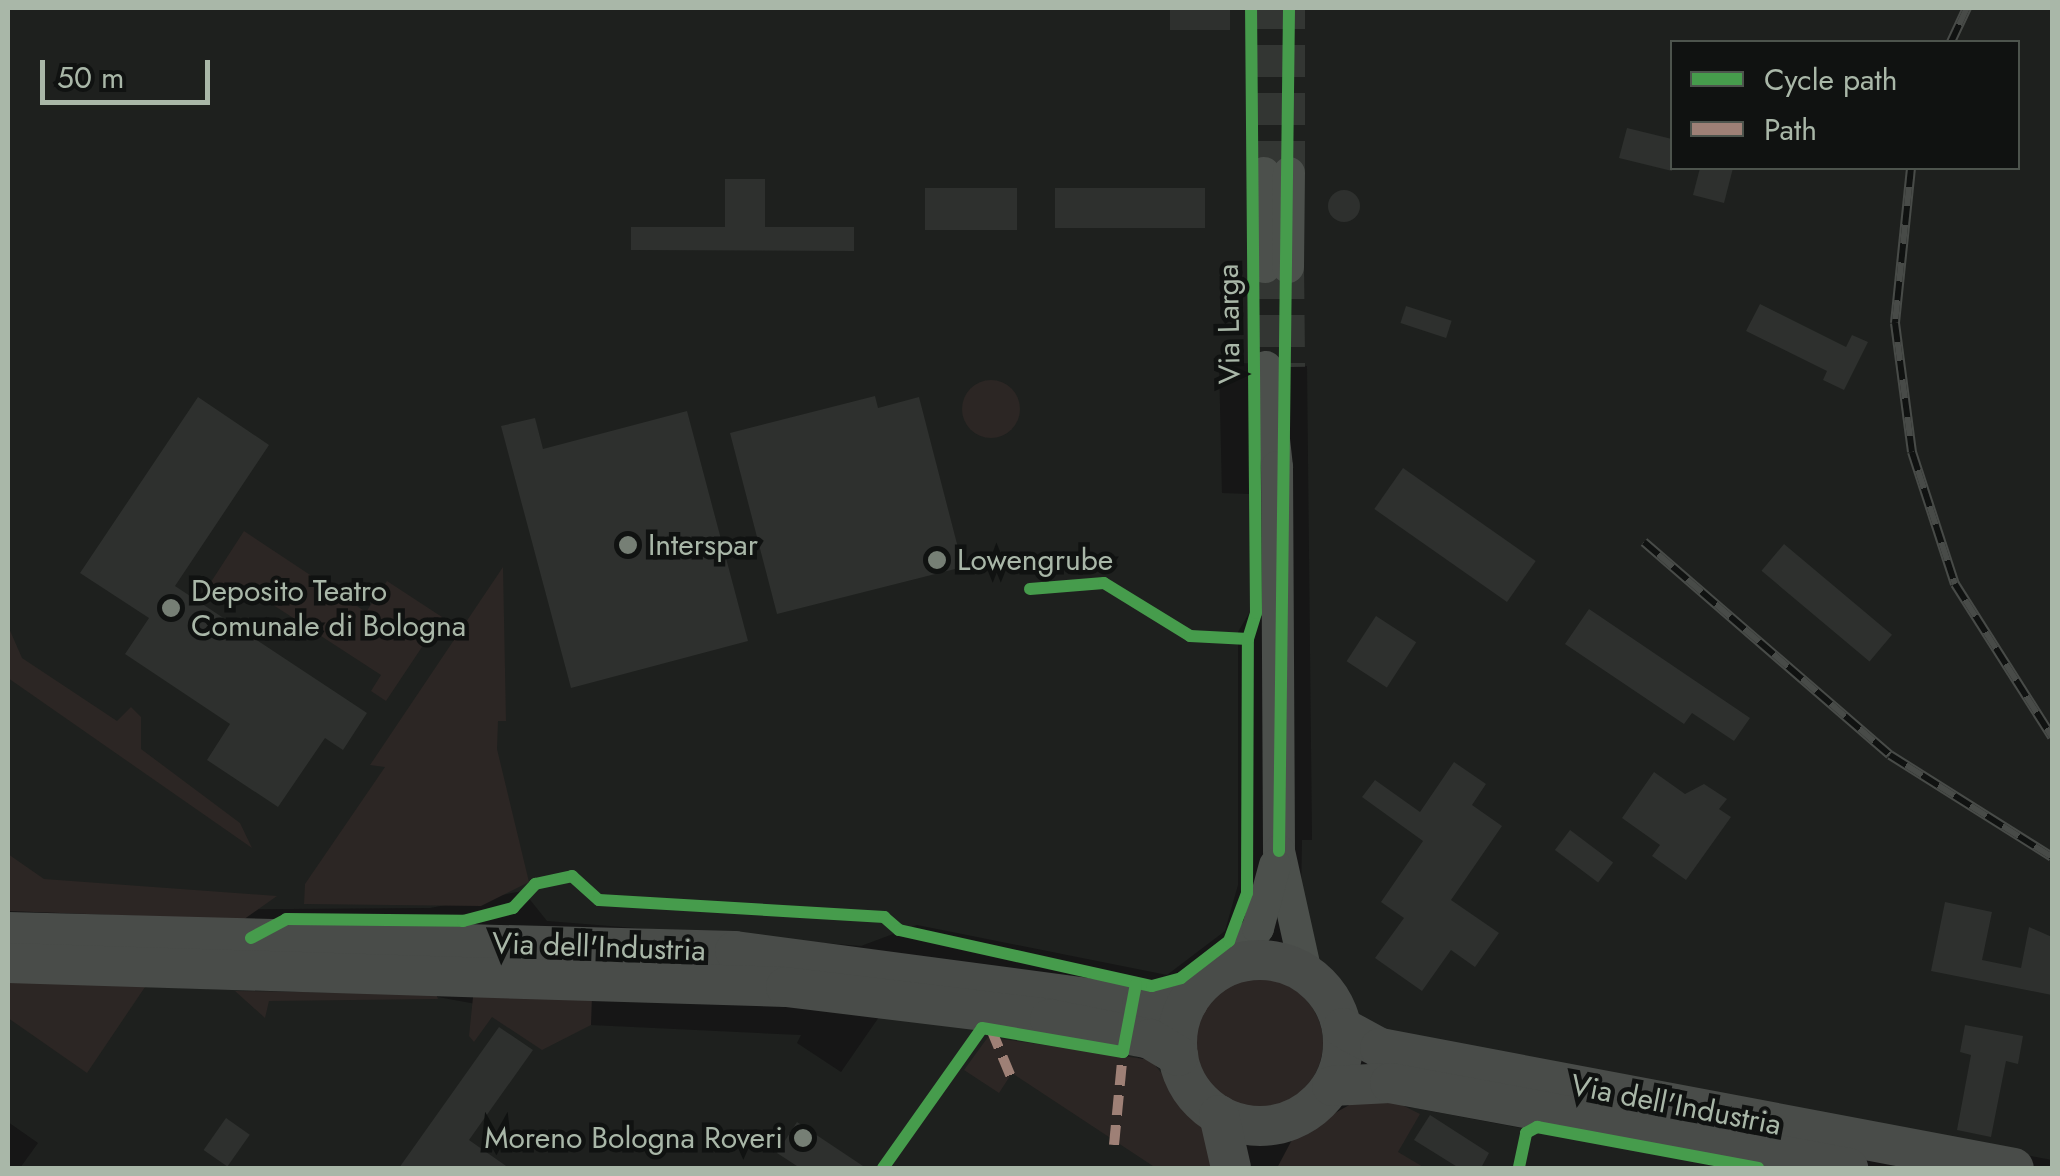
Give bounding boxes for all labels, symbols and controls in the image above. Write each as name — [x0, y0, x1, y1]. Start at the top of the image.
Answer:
scale bar — [45, 40, 215, 102]
legend — [1670, 40, 2020, 170]
text: 50 m — [57, 56, 124, 99]
text: Cycle path — [1764, 58, 1897, 101]
text: Path — [1764, 108, 1817, 151]
street label: Via Larga — [1210, 264, 1248, 384]
place label: Interspar — [648, 527, 758, 563]
marker: Interspar — [617, 534, 639, 556]
place label: Lowengrube — [957, 542, 1113, 578]
marker: Lowengrube — [926, 549, 948, 571]
place label: Deposito Teatro Comunale di Bologna — [191, 573, 466, 644]
marker: Deposito Teatro Comunale di Bologna — [160, 597, 182, 619]
street label: Via dell'Industria — [492, 925, 706, 969]
street label: Via dell'Industria — [1568, 1067, 1784, 1143]
place label: Moreno Bologna Roveri — [484, 1120, 783, 1156]
marker: Moreno Bologna Roveri — [792, 1127, 814, 1149]

